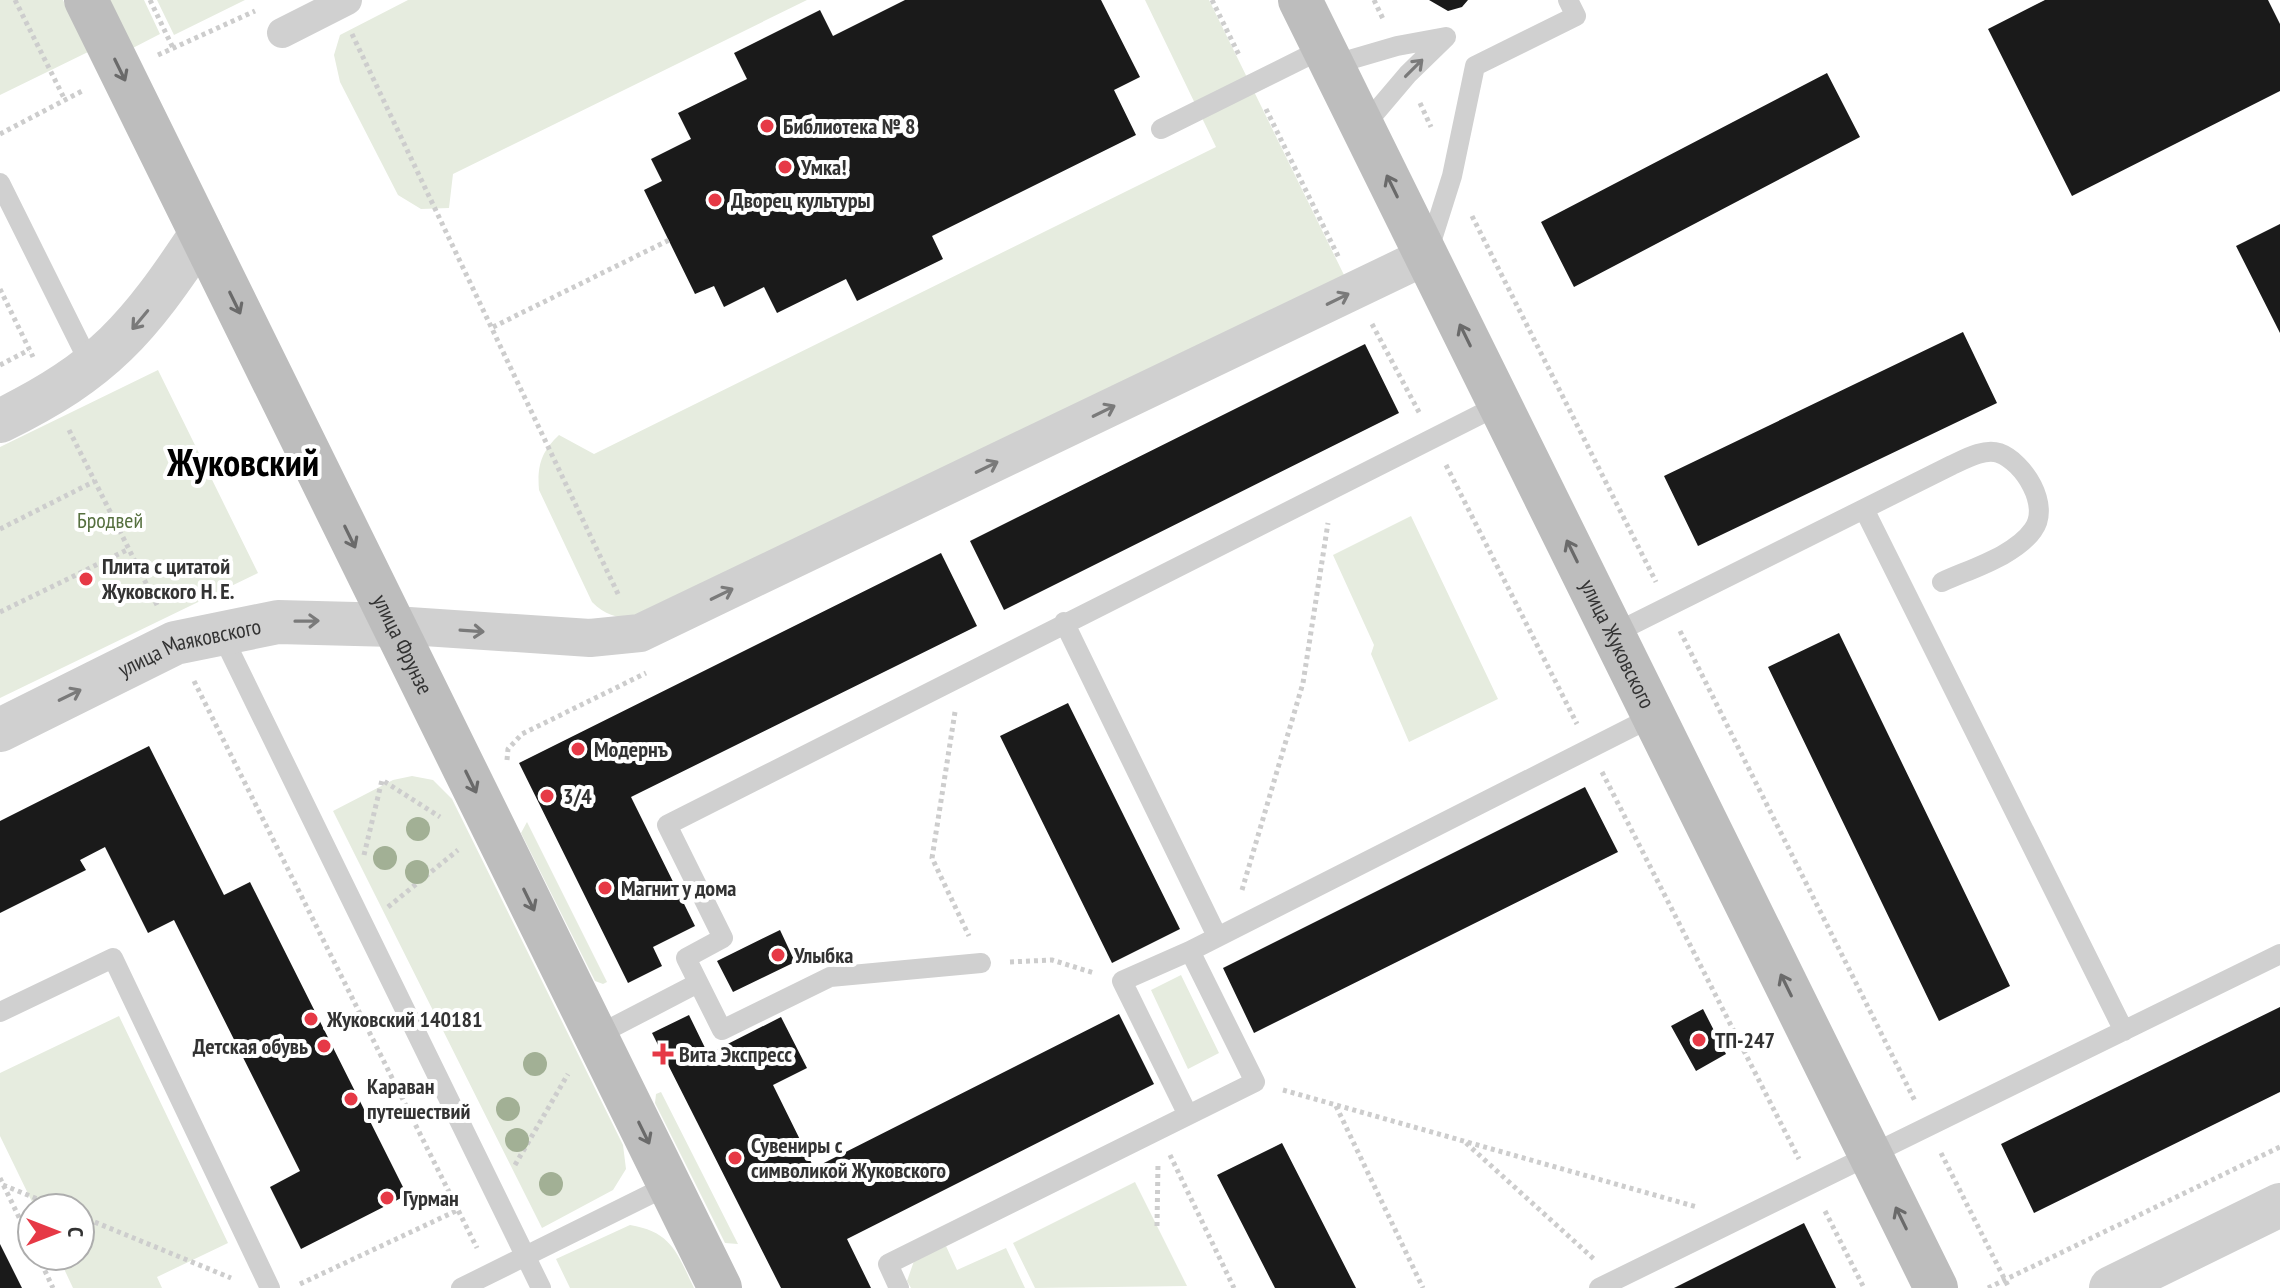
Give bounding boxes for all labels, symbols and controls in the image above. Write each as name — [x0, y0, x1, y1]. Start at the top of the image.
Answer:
one-way arrow — [113, 58, 128, 82]
one-way arrow — [1404, 59, 1423, 78]
place label: Библиотека № 8 — [783, 112, 916, 140]
marker: Библиотека № 8 — [758, 117, 776, 135]
place label: Умка! — [800, 153, 847, 181]
marker: Умка! — [776, 158, 794, 176]
one-way arrow — [1384, 174, 1399, 198]
place label: Дворец культуры — [731, 186, 870, 214]
marker: Дворец культуры — [706, 191, 724, 209]
one-way arrow — [1326, 290, 1350, 306]
one-way arrow — [228, 291, 243, 315]
one-way arrow — [131, 310, 149, 330]
one-way arrow — [1457, 323, 1472, 347]
one-way arrow — [1092, 403, 1116, 418]
district label: Жуковский — [166, 437, 319, 486]
one-way arrow — [975, 459, 999, 474]
park label: Бродвей — [77, 506, 143, 534]
one-way arrow — [342, 524, 358, 548]
one-way arrow — [1564, 539, 1579, 563]
place label: Плита с цитатой Жуковского Н. Е. — [101, 552, 234, 605]
marker: Плита с цитатой Жуковского Н. Е. — [77, 570, 95, 588]
street label: улица Жуковского — [1574, 575, 1662, 713]
one-way arrow — [710, 586, 734, 601]
street label: улица Фрунзе — [367, 590, 439, 699]
street label: улица Маяковского — [113, 612, 263, 683]
one-way arrow — [293, 614, 320, 629]
one-way arrow — [458, 624, 484, 639]
one-way arrow — [57, 687, 81, 703]
place label: Модернъ — [594, 735, 668, 763]
marker: Модернъ — [569, 740, 587, 758]
one-way arrow — [464, 769, 479, 793]
place label: 3/4 — [563, 782, 592, 810]
marker: 3/4 — [538, 787, 556, 805]
place label: Магнит у дома — [621, 874, 736, 902]
marker: Магнит у дома — [596, 879, 614, 897]
one-way arrow — [521, 887, 537, 911]
place label: Улыбка — [793, 941, 853, 969]
marker: Улыбка — [769, 946, 787, 964]
one-way arrow — [1778, 973, 1793, 997]
place label: Жуковский 140181 — [326, 1005, 483, 1033]
marker: Жуковский 140181 — [302, 1010, 320, 1028]
place label: ТП-247 — [1715, 1026, 1775, 1054]
marker: ТП-247 — [1690, 1031, 1708, 1049]
place label: Детская обувь — [193, 1032, 308, 1060]
marker: Детская обувь — [315, 1037, 333, 1055]
place label: Вита Экспресс — [679, 1040, 792, 1068]
marker: Вита Экспресс — [654, 1045, 672, 1063]
place label: Караван путешествий — [367, 1072, 470, 1125]
marker: Караван путешествий — [342, 1090, 360, 1108]
one-way arrow — [636, 1120, 652, 1144]
place label: Сувениры с символикой Жуковского — [751, 1131, 946, 1184]
marker: Сувениры с символикой Жуковского — [726, 1149, 744, 1167]
place label: Гурман — [403, 1184, 459, 1212]
marker: Гурман — [378, 1189, 396, 1207]
north arrow — [16, 1192, 96, 1272]
one-way arrow — [1893, 1207, 1909, 1231]
text: С — [62, 1227, 90, 1237]

